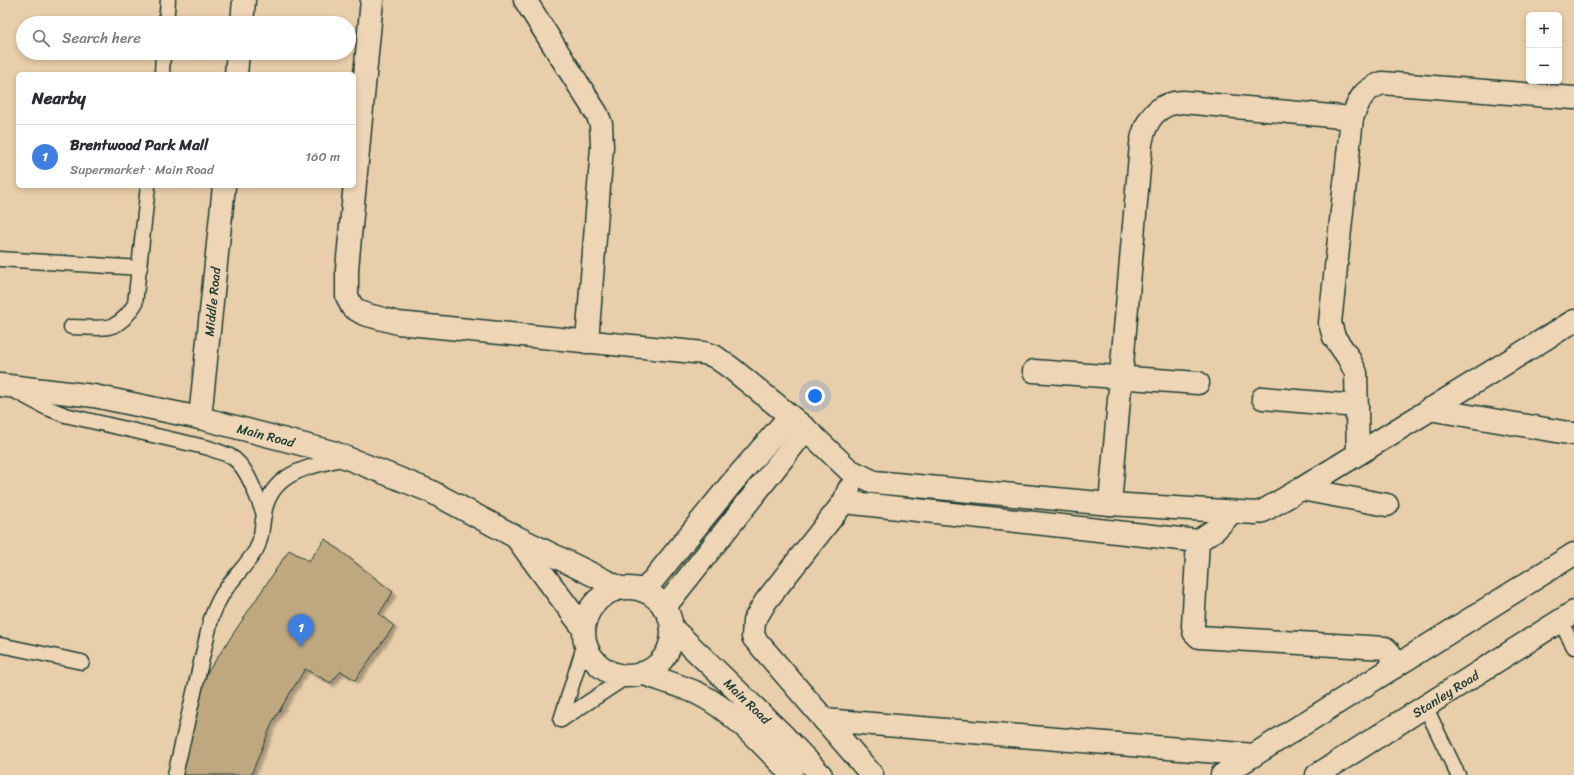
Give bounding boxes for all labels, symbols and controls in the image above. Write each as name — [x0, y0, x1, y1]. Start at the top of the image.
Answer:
map controls — [1526, 12, 1562, 84]
button: + — [1526, 12, 1562, 48]
search box — [16, 16, 356, 60]
text: Search here — [62, 25, 141, 51]
icon: search — [30, 27, 52, 49]
button: − — [1526, 48, 1562, 84]
text: Nearby — [32, 83, 86, 113]
text: Brentwood Park Mall — [70, 132, 208, 158]
text: 1 — [42, 145, 48, 168]
text: 160 m — [305, 145, 340, 168]
text: Supermarket · Main Road — [70, 158, 214, 181]
street label: Middle Road — [197, 265, 227, 337]
your location — [805, 386, 825, 406]
street label: Main Road — [235, 417, 298, 454]
pin: 1 — [288, 614, 314, 647]
street label: Stanley Road — [1407, 663, 1484, 724]
street label: Main Road — [718, 672, 778, 730]

